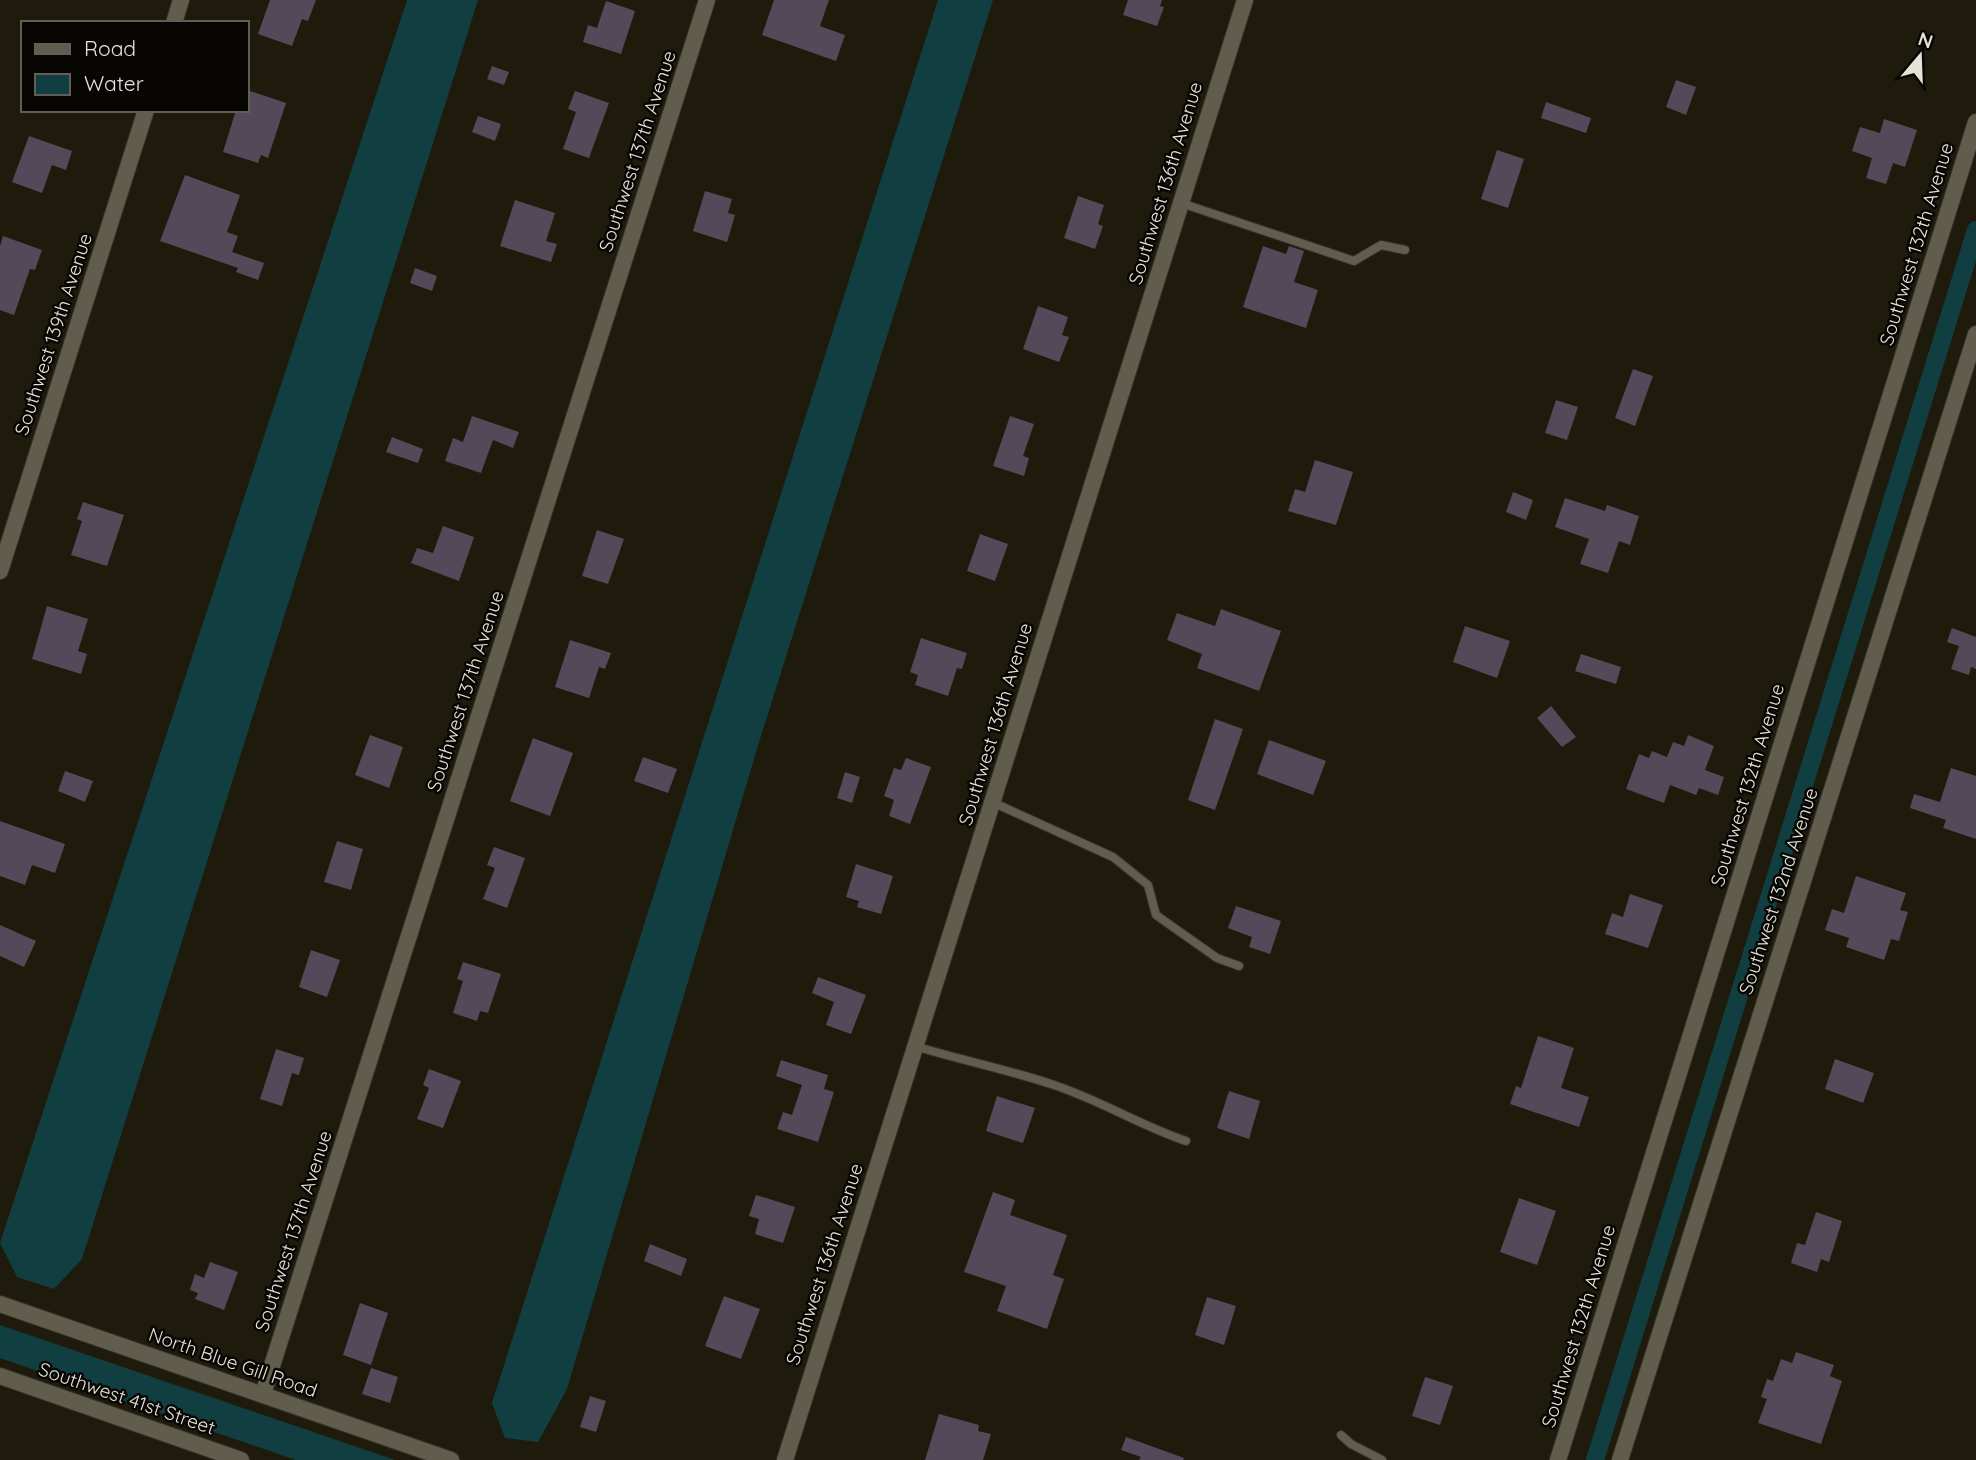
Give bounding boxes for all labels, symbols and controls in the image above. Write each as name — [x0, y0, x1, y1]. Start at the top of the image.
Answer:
legend — [21, 21, 248, 112]
north arrow — [1885, 21, 1955, 91]
text: N — [1915, 26, 1936, 54]
text: Road — [84, 35, 136, 61]
street label: Southwest 137th Avenue — [593, 47, 681, 255]
text: Water — [84, 70, 144, 96]
street label: Southwest 136th Avenue — [1123, 79, 1207, 287]
street label: Southwest 132th Avenue — [1874, 140, 1958, 348]
street label: Southwest 139th Avenue — [9, 230, 97, 438]
street label: Southwest 137th Avenue — [421, 587, 509, 795]
street label: Southwest 136th Avenue — [953, 620, 1037, 828]
street label: Southwest 132th Avenue — [1705, 681, 1789, 889]
street label: Southwest 132nd Avenue — [1733, 785, 1823, 997]
street label: Southwest 137th Avenue — [249, 1127, 337, 1335]
street label: Southwest 136th Avenue — [780, 1160, 868, 1368]
street label: Southwest 132th Avenue — [1536, 1222, 1620, 1430]
street label: North Blue Gill Road — [146, 1322, 320, 1402]
street label: Southwest 41st Street — [36, 1357, 218, 1439]

